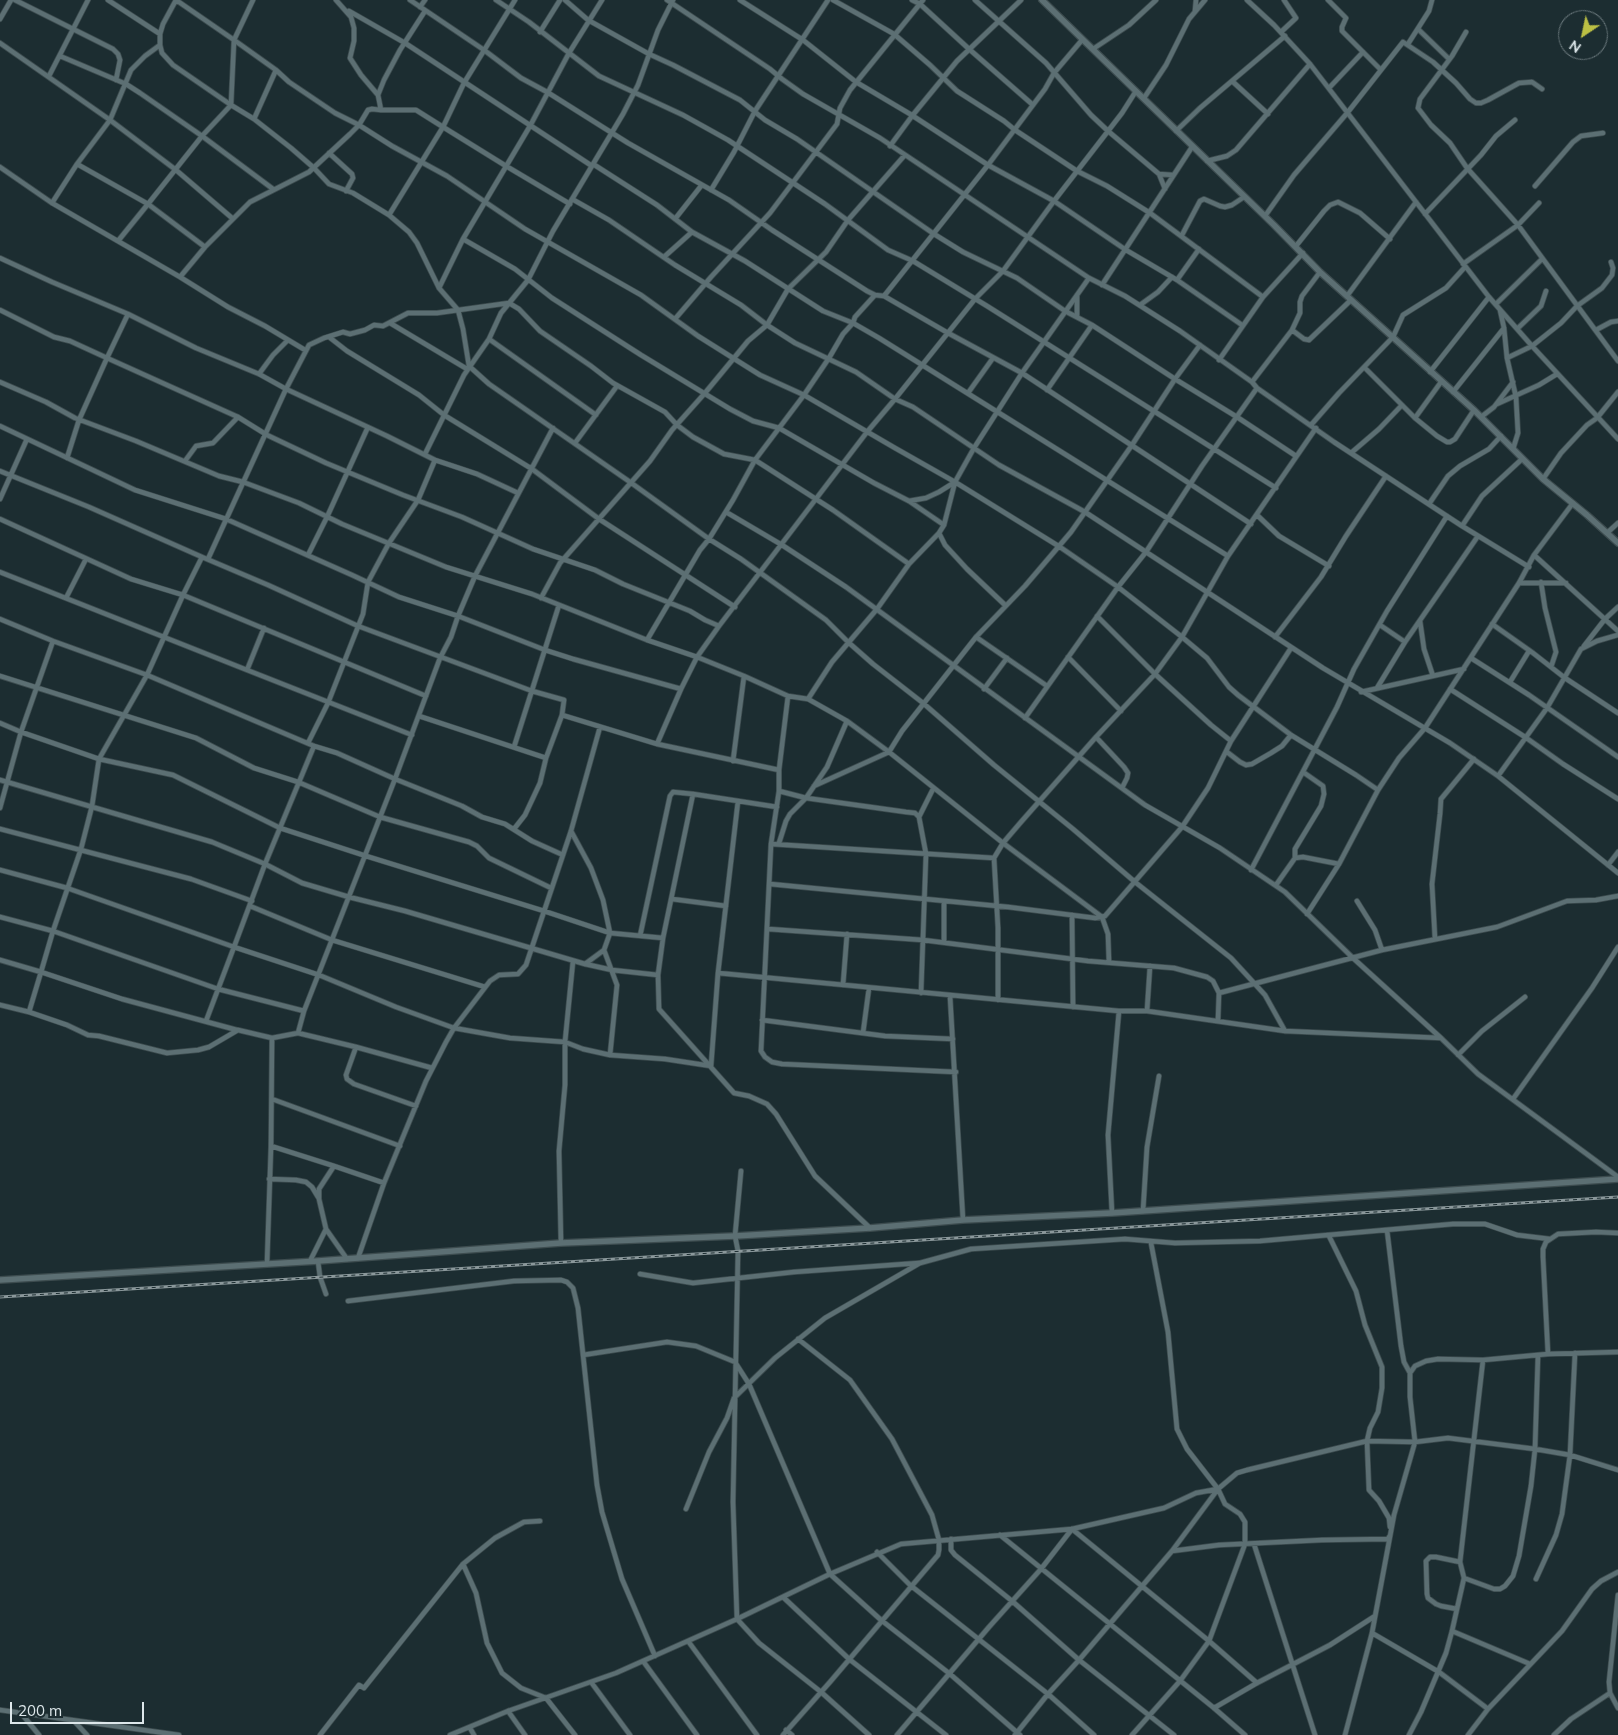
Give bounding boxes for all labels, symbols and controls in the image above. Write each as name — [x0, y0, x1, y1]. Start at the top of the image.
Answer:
north arrow — [1558, 10, 1608, 60]
text: N — [1566, 36, 1585, 57]
scale bar — [12, 1692, 146, 1724]
text: 200 m — [18, 1701, 62, 1720]

